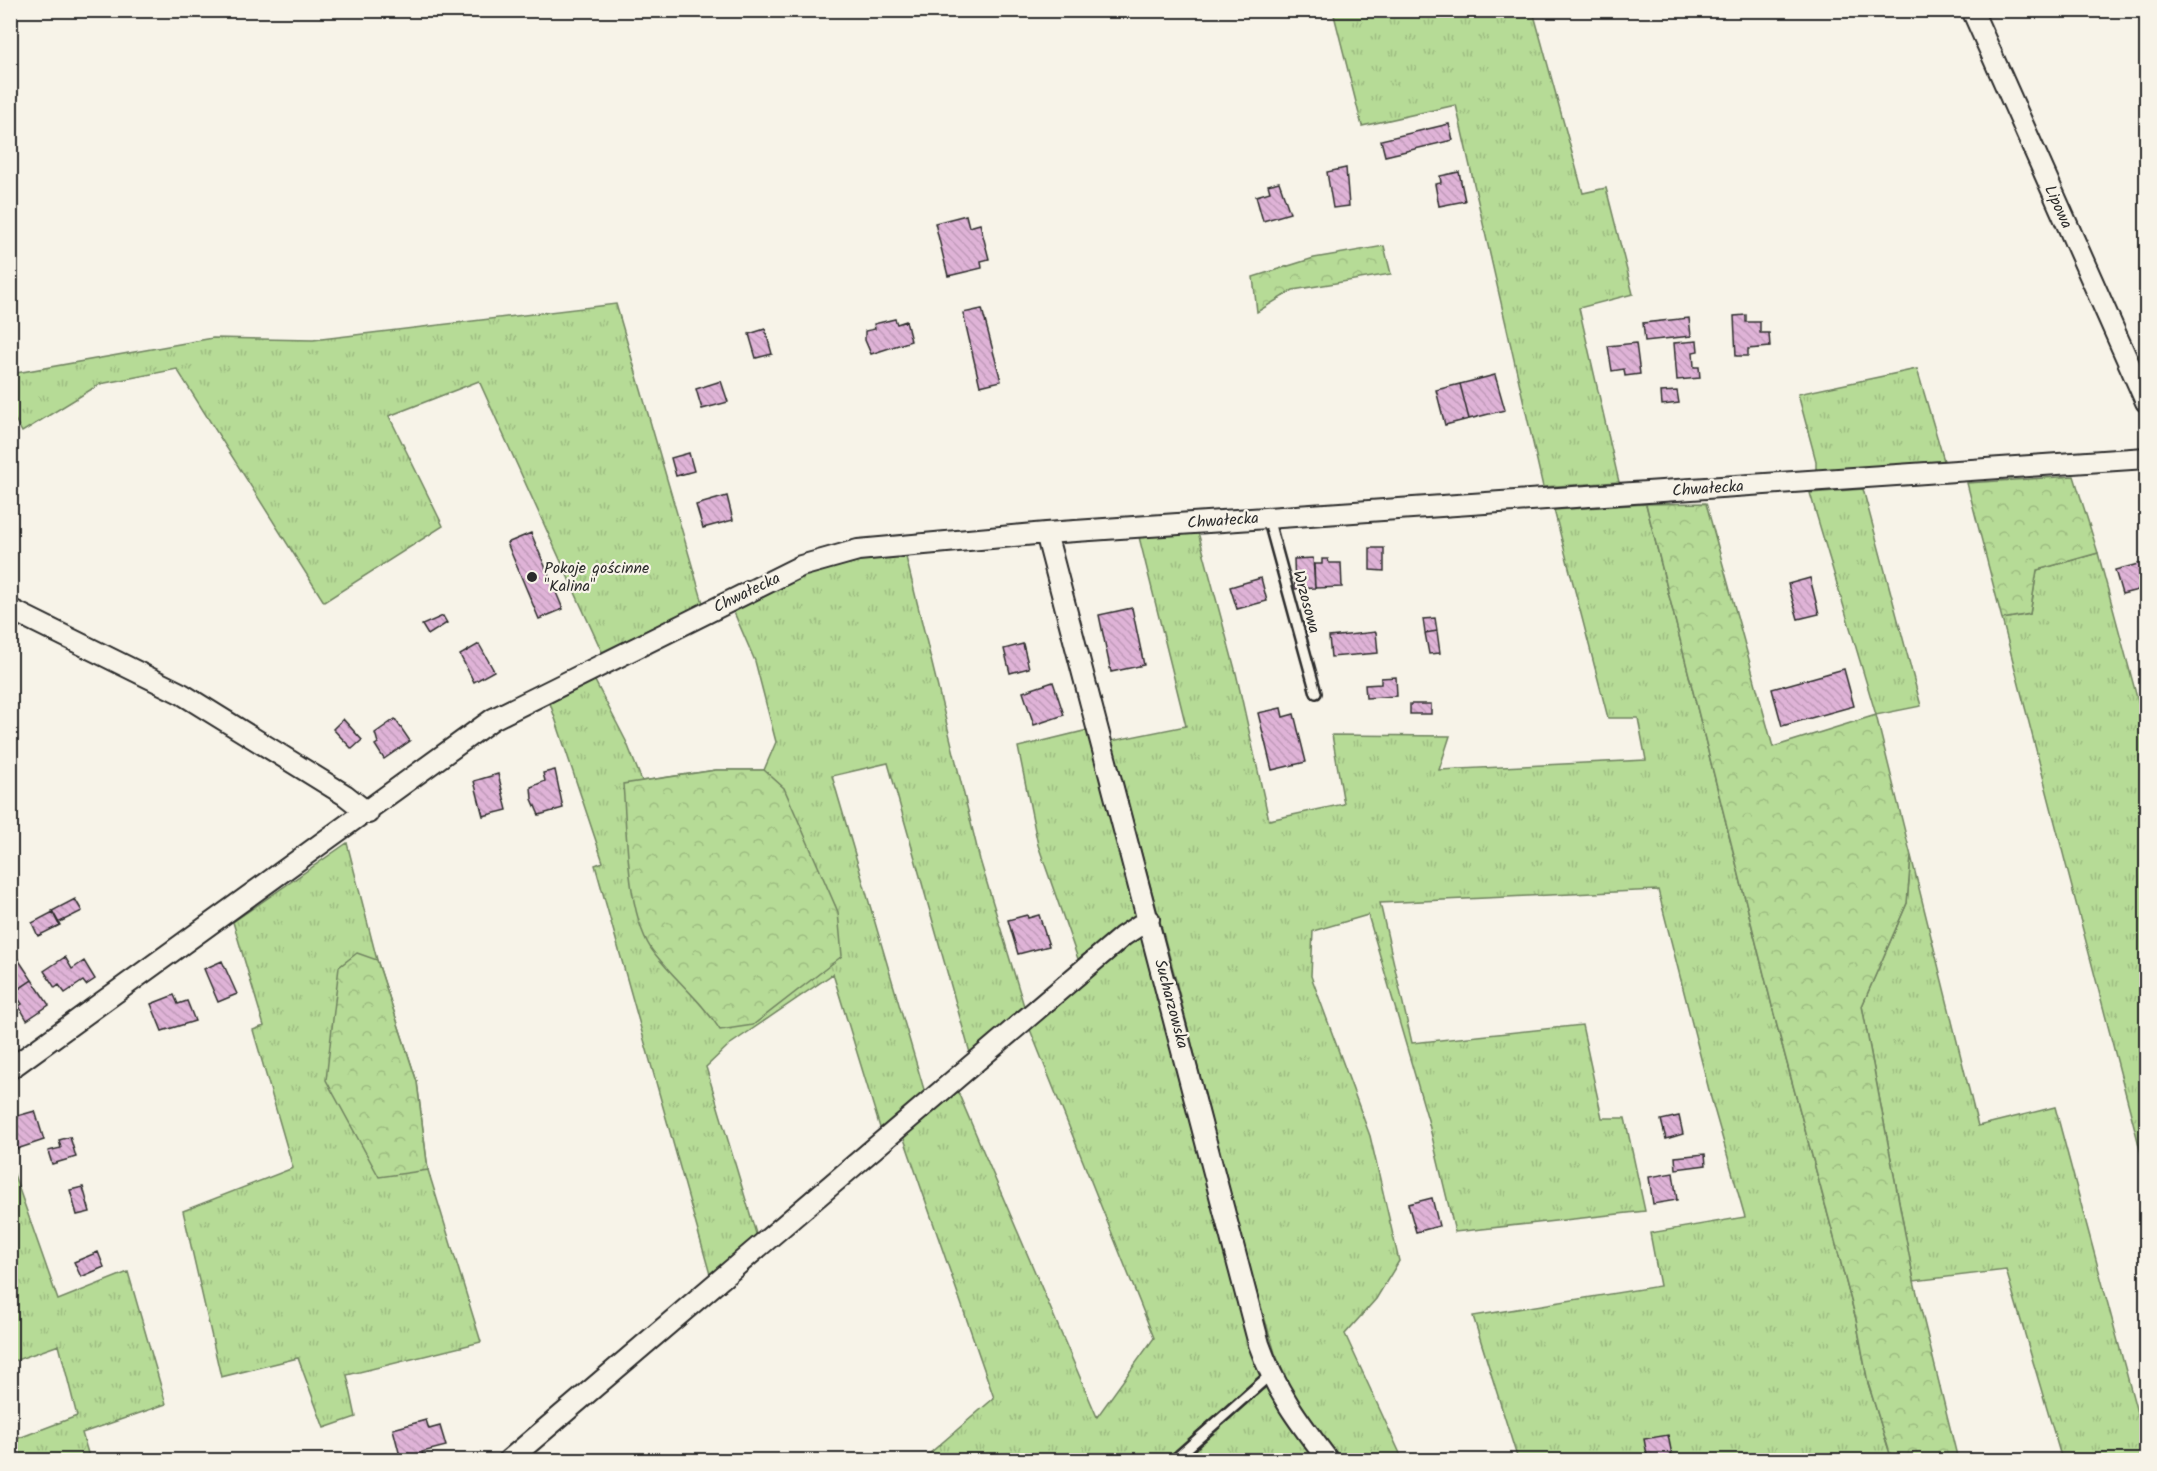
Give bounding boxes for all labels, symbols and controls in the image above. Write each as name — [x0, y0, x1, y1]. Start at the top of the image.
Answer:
street label: Lipowa — [2037, 181, 2079, 233]
street label: Chwałecka — [1671, 474, 1745, 504]
street label: Chwałecka — [1186, 506, 1260, 536]
place label: Pokoje gościnne "Kalina" — [544, 556, 649, 599]
street label: Chwałecka — [709, 566, 785, 620]
street label: Wrzosowa — [1286, 568, 1326, 636]
marker: Pokoje gościnne "Kalina" — [525, 570, 539, 584]
street label: Sucharzowska — [1147, 957, 1195, 1051]

